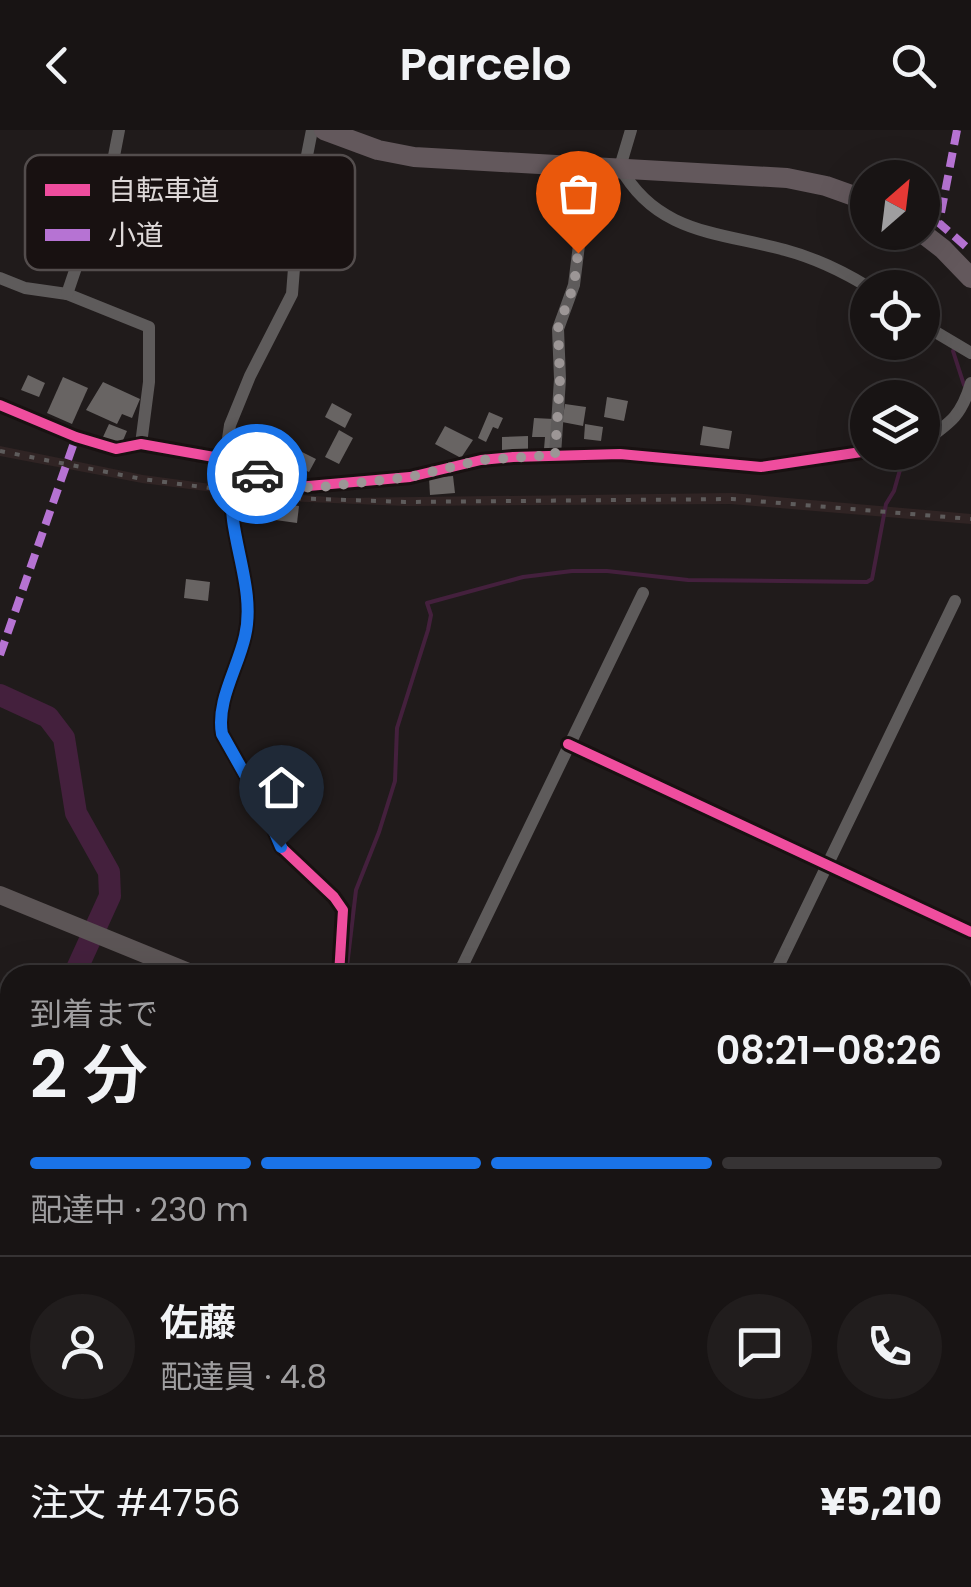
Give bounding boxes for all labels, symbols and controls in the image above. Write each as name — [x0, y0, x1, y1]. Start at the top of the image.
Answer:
text: Parcelo — [399, 33, 572, 96]
icon: back — [30, 38, 85, 93]
icon: search — [886, 38, 941, 93]
pin — [536, 151, 621, 254]
legend — [25, 155, 355, 270]
north arrow — [850, 160, 940, 250]
map controls — [850, 160, 940, 470]
icon: bag — [551, 166, 606, 221]
text: 自転車道 — [108, 171, 220, 210]
text: 小道 — [108, 216, 164, 255]
button: locate — [850, 270, 940, 360]
button: layers — [850, 380, 940, 470]
courier — [207, 424, 307, 524]
icon: car — [230, 447, 285, 502]
pin — [239, 745, 324, 848]
icon: home — [254, 760, 309, 815]
text: 到着まで — [30, 991, 158, 1036]
text: 08:21–08:26 — [716, 1024, 942, 1077]
text: 2 分 — [30, 1030, 148, 1121]
text: 配達中 · 230 m — [30, 1187, 249, 1232]
button: person — [30, 1294, 135, 1399]
button: chat — [707, 1294, 812, 1399]
button: phone — [837, 1294, 942, 1399]
text: 佐藤 — [160, 1296, 236, 1349]
text: 配達員 · 4.8 — [160, 1354, 327, 1399]
text: ¥5,210 — [820, 1475, 942, 1528]
text: 注文 #4756 — [30, 1476, 241, 1529]

